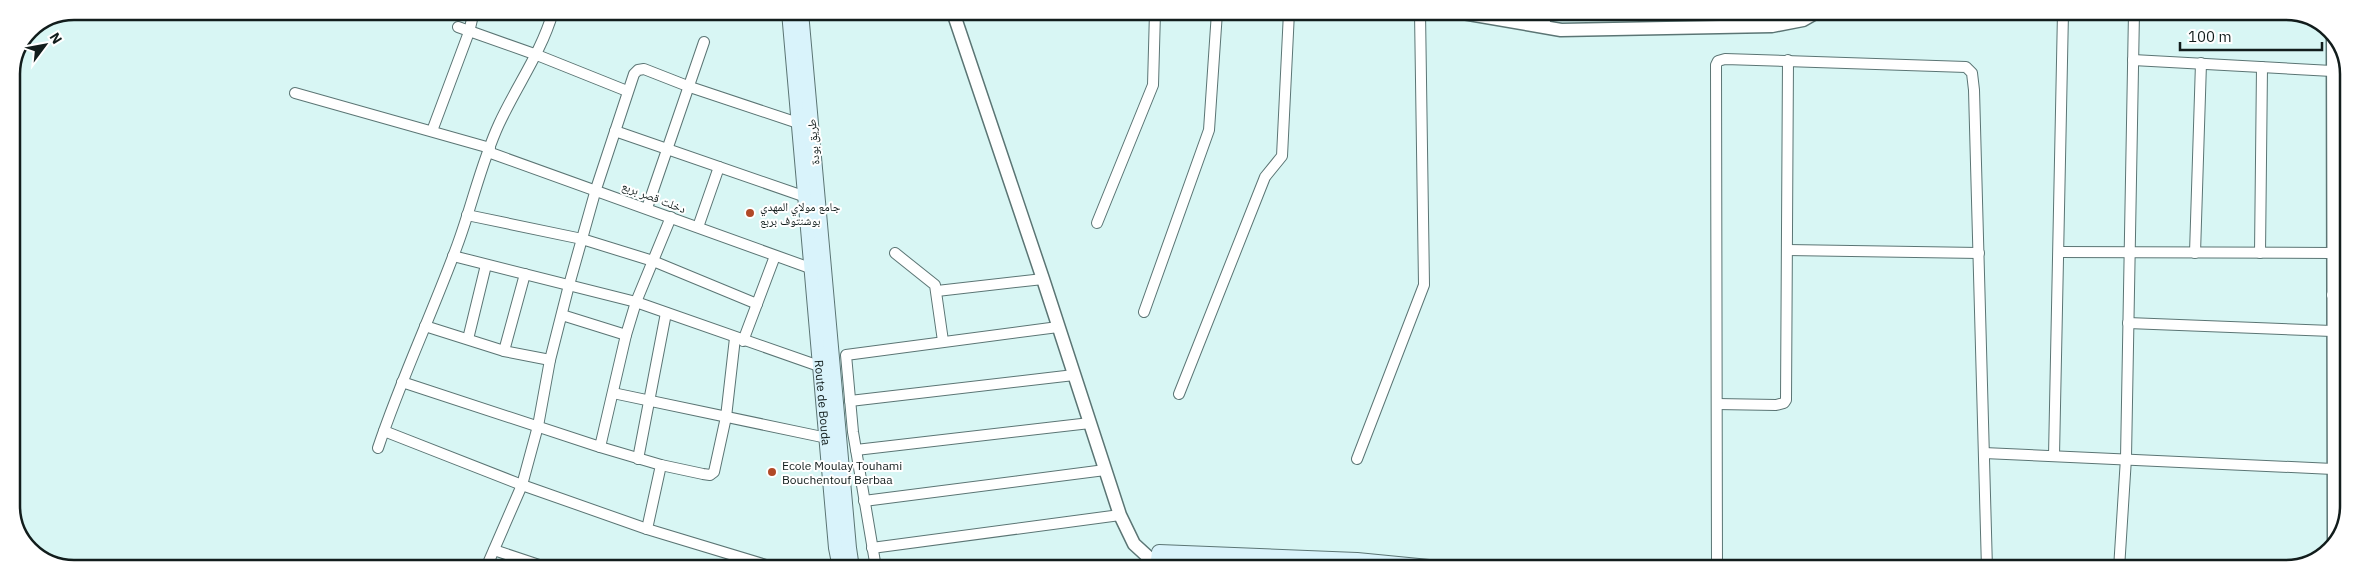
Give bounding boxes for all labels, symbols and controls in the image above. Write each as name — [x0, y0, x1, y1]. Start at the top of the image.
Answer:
north arrow — [20, 20, 70, 70]
scale bar — [2180, 20, 2322, 52]
text: 100 m — [2188, 27, 2232, 46]
text: N — [46, 29, 66, 47]
street label: طريق بودة — [804, 118, 823, 166]
street label: دخلت قصر بربع — [620, 178, 688, 216]
place label: جامع مولاي المهدي بوشنتوف بربع — [760, 199, 841, 228]
marker: جامع مولاي المهدي بوشنتوف بربع — [744, 207, 756, 219]
street label: Route de Bouda — [812, 359, 835, 447]
place label: Ecole Moulay Touhami Bouchentouf Berbaa — [782, 458, 902, 487]
marker: Ecole Moulay Touhami Bouchentouf Berbaa — [766, 466, 778, 478]

